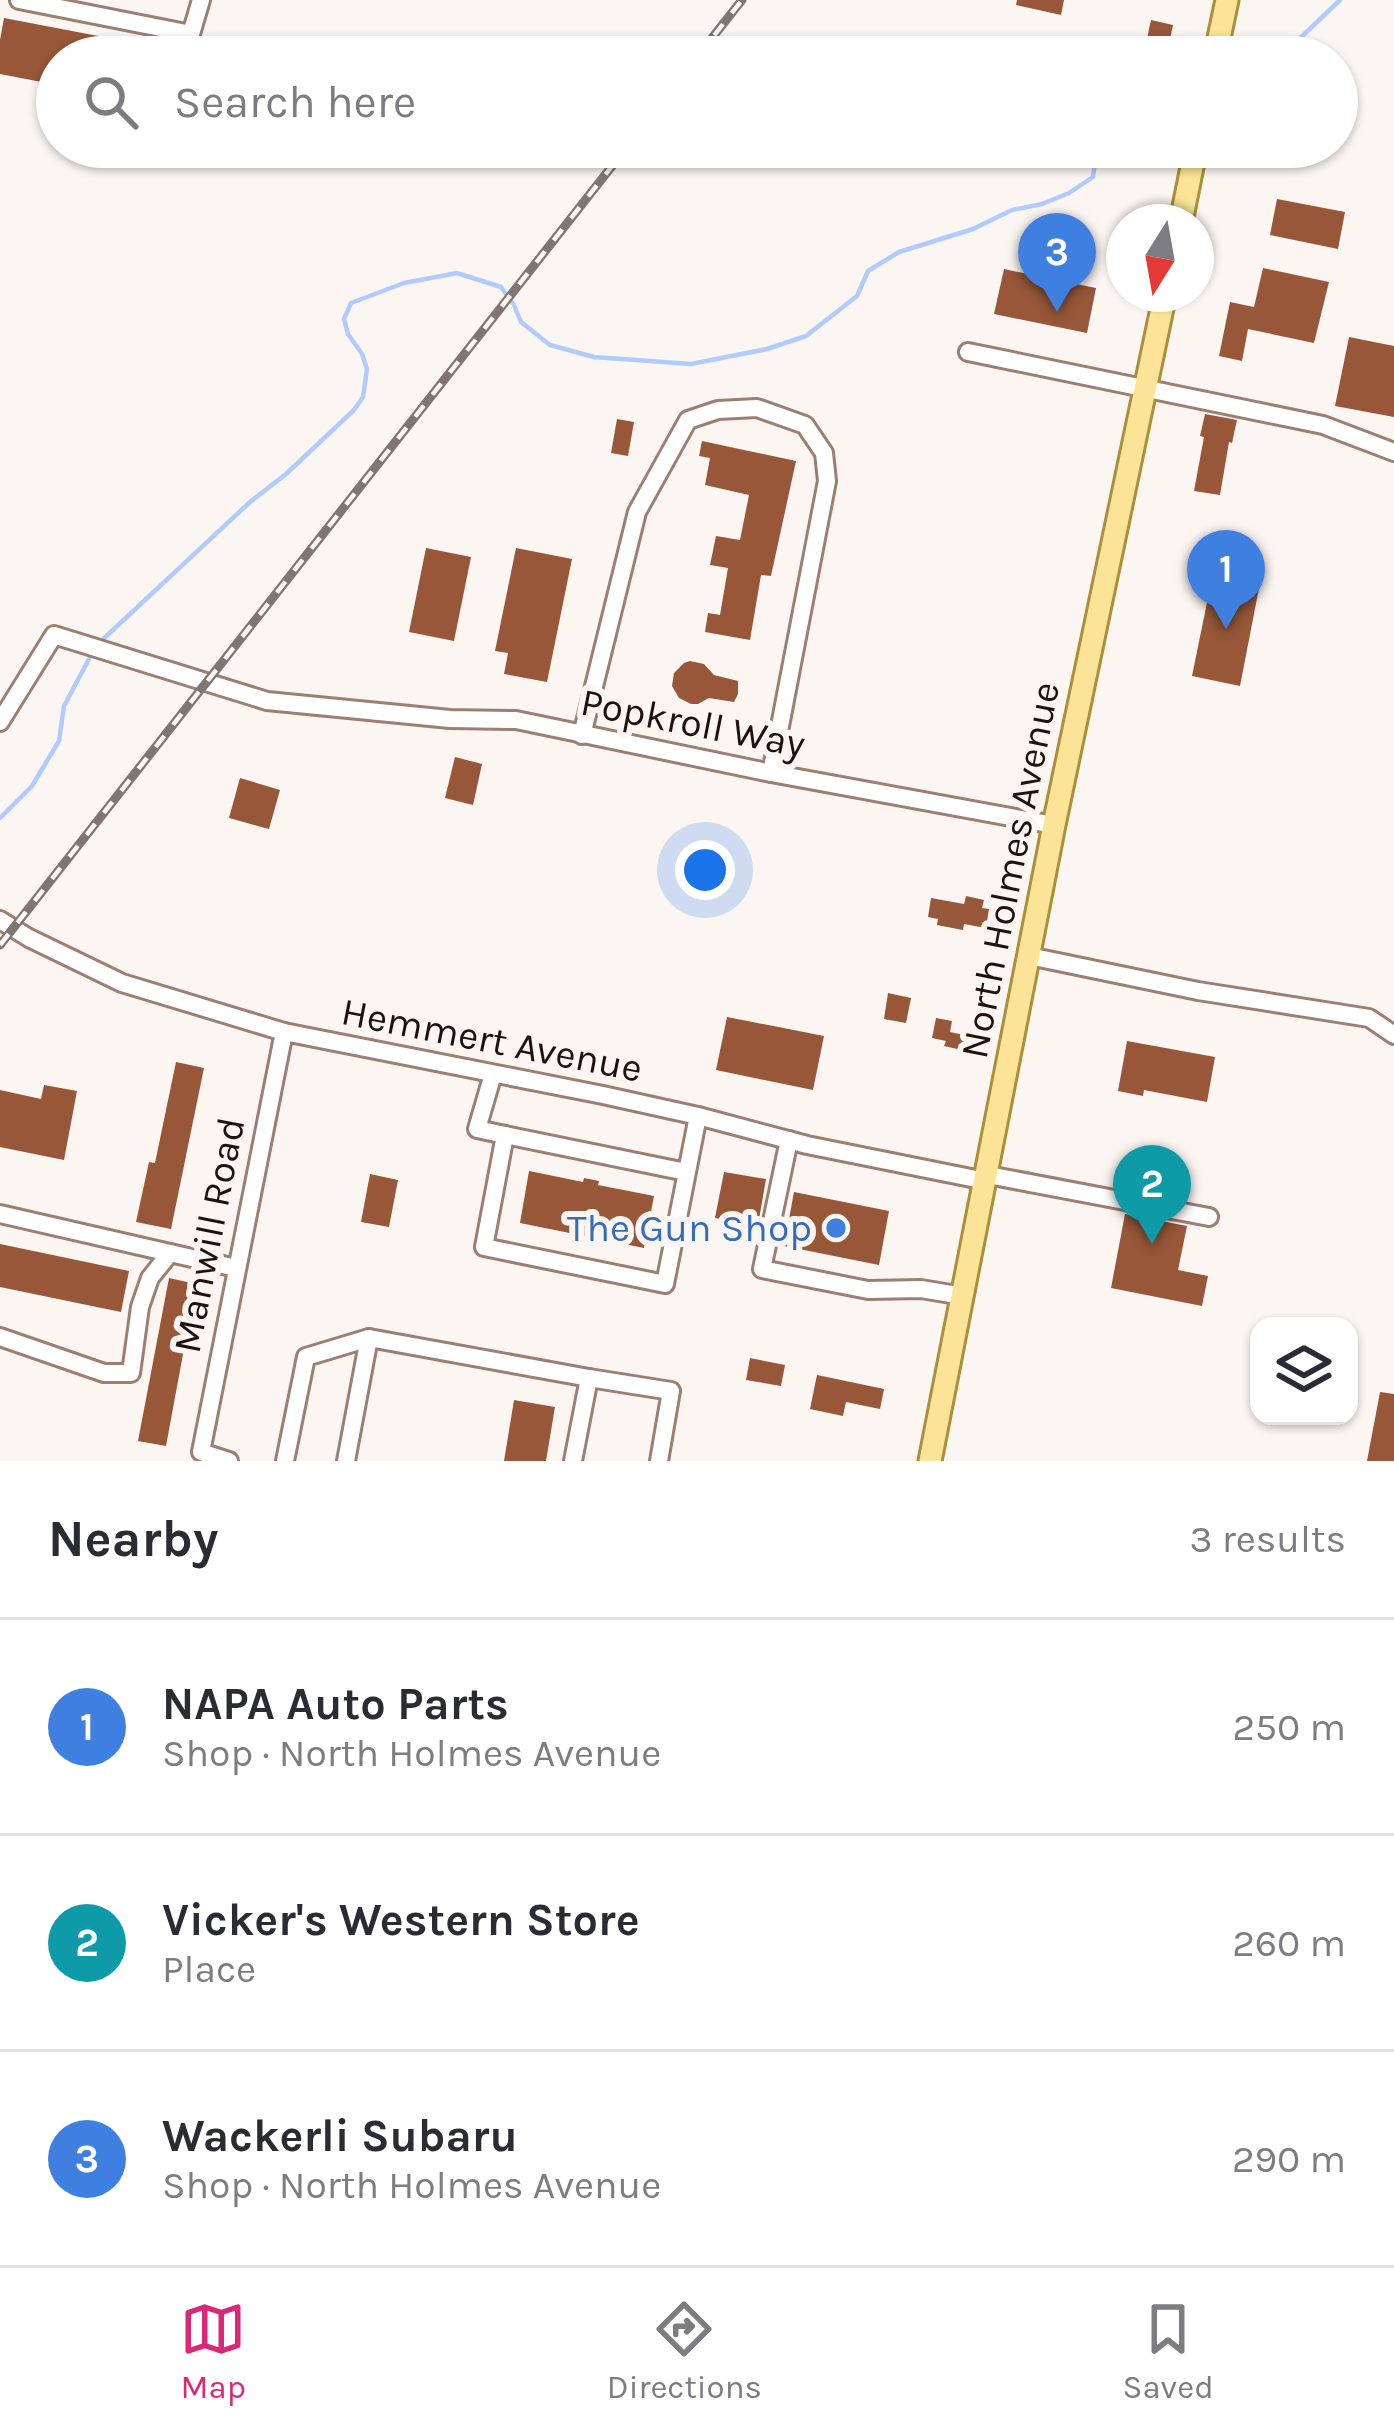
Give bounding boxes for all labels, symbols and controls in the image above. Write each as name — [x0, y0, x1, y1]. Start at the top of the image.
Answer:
search box — [36, 36, 1358, 168]
icon: search — [78, 69, 144, 135]
text: Search here — [174, 76, 416, 128]
north arrow — [1106, 204, 1214, 312]
pin: 3 — [1018, 213, 1096, 312]
pin: 1 — [1187, 530, 1265, 629]
street label: North Holmes Avenue — [951, 678, 1069, 1062]
street label: Popkroll Way — [577, 679, 809, 767]
your location — [675, 840, 735, 900]
street label: Hemmert Avenue — [338, 988, 646, 1092]
street label: Manwill Road — [164, 1113, 254, 1357]
pin: 2 — [1113, 1145, 1191, 1244]
place label: The Gun Shop — [567, 1205, 812, 1251]
marker: The Gun Shop — [823, 1215, 849, 1241]
map controls — [1250, 1317, 1358, 1425]
button: layers — [1250, 1317, 1358, 1425]
text: Nearby — [48, 1509, 218, 1569]
text: 3 results — [1189, 1516, 1346, 1562]
text: NAPA Auto Parts — [162, 1678, 509, 1730]
text: 1 — [80, 1704, 94, 1750]
text: 250 m — [1232, 1704, 1346, 1750]
text: Shop · North Holmes Avenue — [162, 1730, 661, 1776]
text: Vicker's Western Store — [162, 1894, 640, 1946]
text: 2 — [75, 1920, 99, 1966]
text: 260 m — [1232, 1920, 1346, 1966]
text: Place — [162, 1946, 256, 1992]
text: Wackerli Subaru — [162, 2110, 518, 2162]
text: 3 — [75, 2136, 99, 2182]
text: 290 m — [1232, 2136, 1346, 2182]
text: Shop · North Holmes Avenue — [162, 2162, 661, 2208]
tab: Map — [180, 2296, 246, 2406]
tab: Directions — [607, 2296, 762, 2406]
tab: Saved — [1123, 2296, 1214, 2406]

